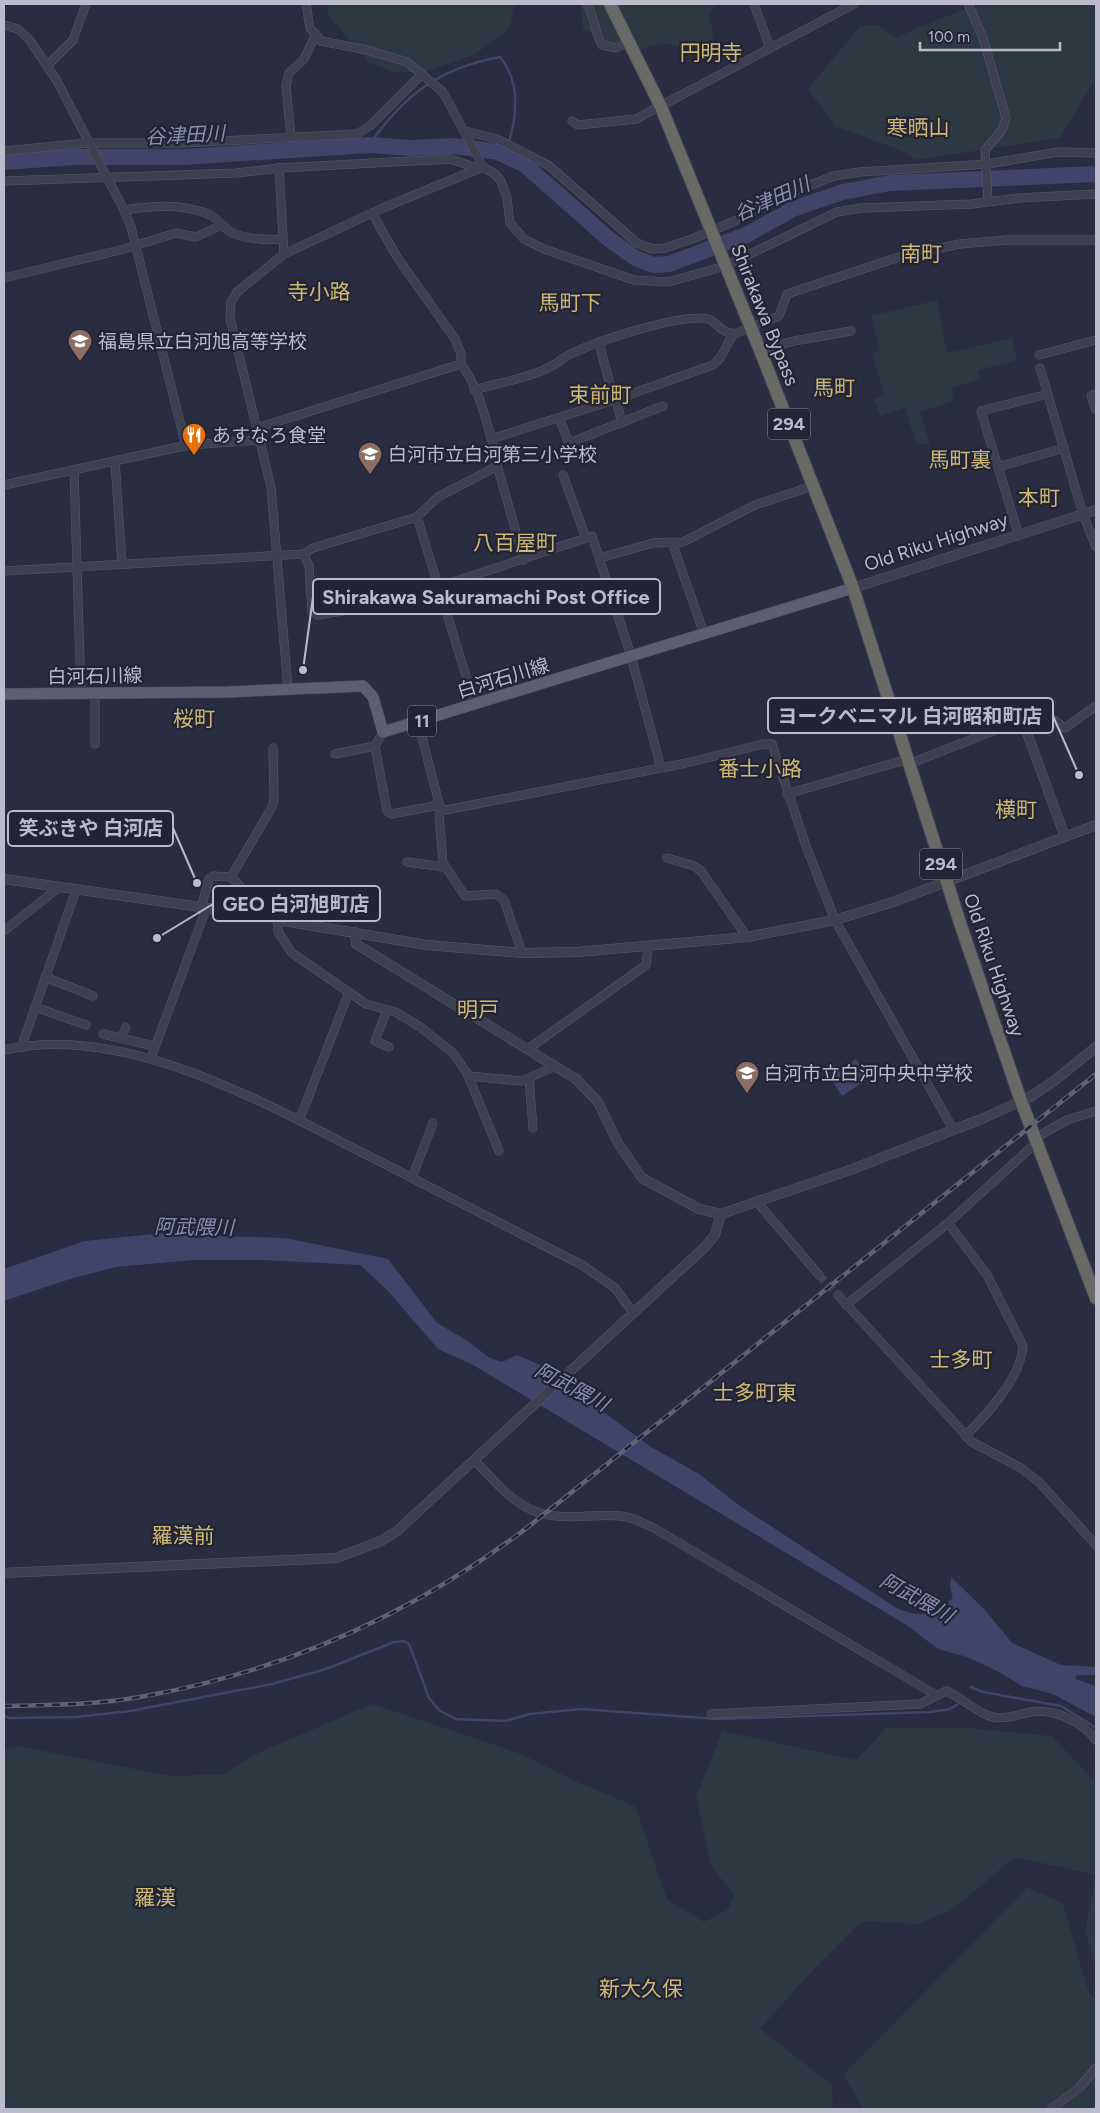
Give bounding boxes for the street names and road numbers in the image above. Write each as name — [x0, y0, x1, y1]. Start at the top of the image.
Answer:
street label: Shirakawa Bypass — [726, 241, 804, 389]
road number: 294 — [768, 408, 810, 439]
street label: Old Riku Highway — [861, 508, 1011, 576]
street label: 白河石川線 — [454, 653, 552, 703]
street label: 白河石川線 — [47, 664, 143, 688]
road number: 11 — [408, 706, 436, 736]
road number: 294 — [920, 849, 962, 880]
street label: Old Riku Highway — [959, 890, 1029, 1040]

